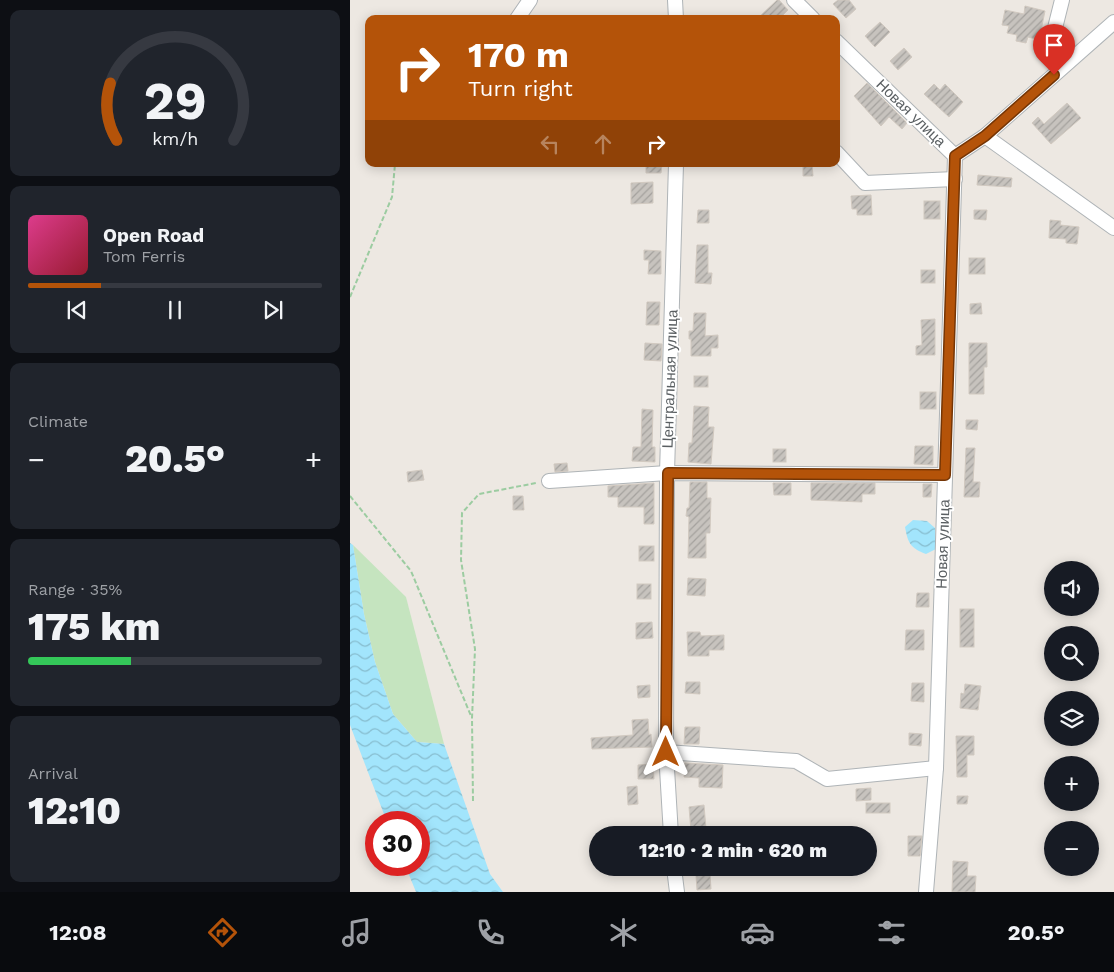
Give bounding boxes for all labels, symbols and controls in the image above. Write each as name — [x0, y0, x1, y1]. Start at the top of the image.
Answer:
pin — [1033, 24, 1075, 75]
icon: arrive — [1040, 31, 1068, 59]
text: 170 m — [468, 34, 569, 76]
icon: right — [385, 35, 450, 100]
text: 29 — [143, 71, 207, 132]
street label: Новая улица — [872, 75, 950, 151]
text: Turn right — [468, 76, 573, 101]
text: km/h — [152, 128, 198, 149]
icon: left — [536, 130, 564, 158]
icon: ahead — [589, 130, 617, 158]
icon: right — [642, 130, 670, 158]
text: Open Road — [103, 224, 204, 247]
text: Tom Ferris — [103, 247, 185, 266]
icon: previous — [63, 296, 91, 324]
icon: pause — [161, 296, 189, 324]
icon: next — [259, 296, 287, 324]
street label: Центральная улица — [659, 309, 681, 449]
text: Climate — [28, 412, 88, 431]
text: 20.5° — [125, 437, 225, 481]
text: − — [28, 443, 45, 476]
text: + — [305, 443, 322, 476]
street label: Новая улица — [932, 498, 954, 589]
map controls — [1044, 561, 1099, 876]
button: sound — [1044, 561, 1099, 616]
text: Range · 35% — [28, 580, 122, 599]
text: 175 km — [28, 605, 160, 649]
button: search — [1044, 626, 1099, 681]
button: layers — [1044, 691, 1099, 746]
position arrow — [639, 725, 691, 777]
button: + — [1044, 756, 1099, 811]
text: Arrival — [28, 764, 78, 783]
text: 12:10 — [28, 789, 121, 833]
speed limit sign: 30 — [365, 811, 430, 876]
button: − — [1044, 821, 1099, 876]
text: 12:10 · 2 min · 620 m — [639, 839, 827, 862]
icon: directions — [205, 915, 240, 950]
icon: music — [339, 915, 374, 950]
icon: phone — [473, 915, 508, 950]
icon: climate — [606, 915, 641, 950]
icon: car — [740, 915, 775, 950]
icon: filters — [874, 915, 909, 950]
text: 12:08 — [49, 920, 107, 945]
text: 20.5° — [1007, 920, 1065, 945]

